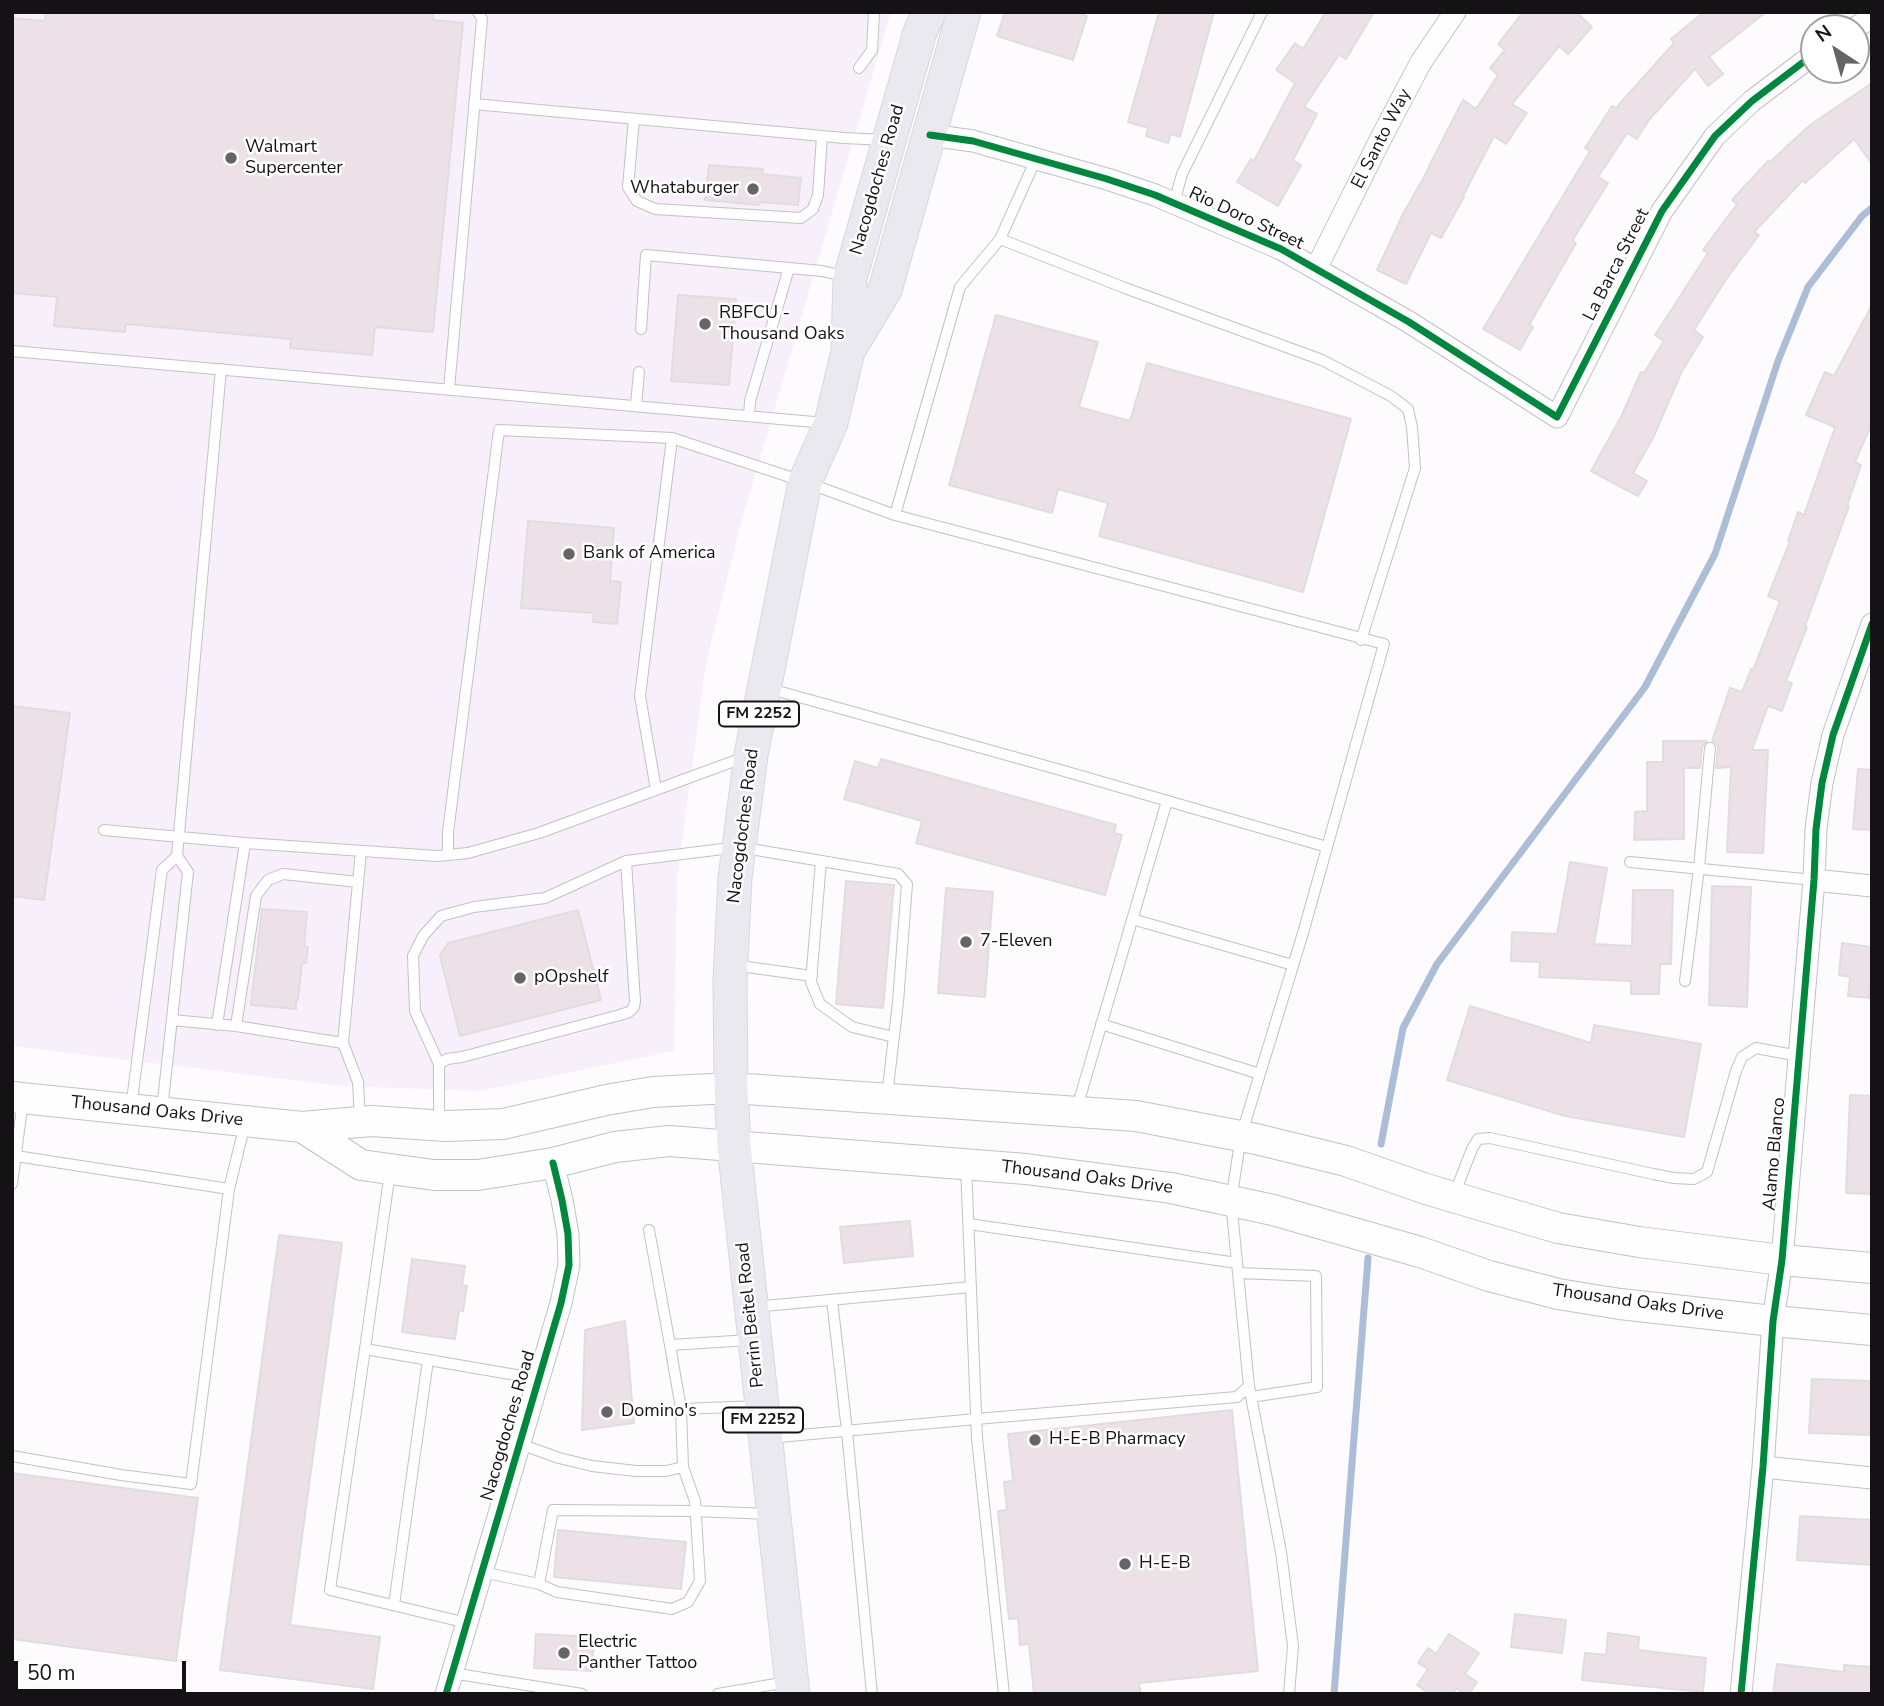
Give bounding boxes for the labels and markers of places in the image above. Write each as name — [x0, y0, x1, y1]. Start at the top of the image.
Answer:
place label: Walmart Supercenter — [245, 137, 343, 180]
marker: Walmart Supercenter — [223, 150, 239, 166]
place label: Whataburger — [630, 178, 739, 200]
marker: Whataburger — [745, 181, 761, 197]
place label: RBFCU - Thousand Oaks — [719, 303, 845, 346]
marker: RBFCU - Thousand Oaks — [697, 316, 713, 332]
place label: Bank of America — [583, 543, 716, 565]
marker: Bank of America — [561, 546, 577, 562]
place label: 7-Eleven — [980, 931, 1053, 953]
marker: 7-Eleven — [958, 934, 974, 950]
place label: pOpshelf — [534, 967, 608, 989]
marker: pOpshelf — [512, 970, 528, 986]
place label: Domino's — [621, 1401, 697, 1423]
marker: Domino's — [599, 1404, 615, 1420]
place label: H-E-B Pharmacy — [1049, 1429, 1185, 1451]
marker: H-E-B Pharmacy — [1027, 1432, 1043, 1448]
place label: H-E-B — [1139, 1553, 1191, 1575]
marker: H-E-B — [1117, 1556, 1133, 1572]
place label: Electric Panther Tattoo — [578, 1632, 697, 1674]
marker: Electric Panther Tattoo — [556, 1645, 572, 1661]

